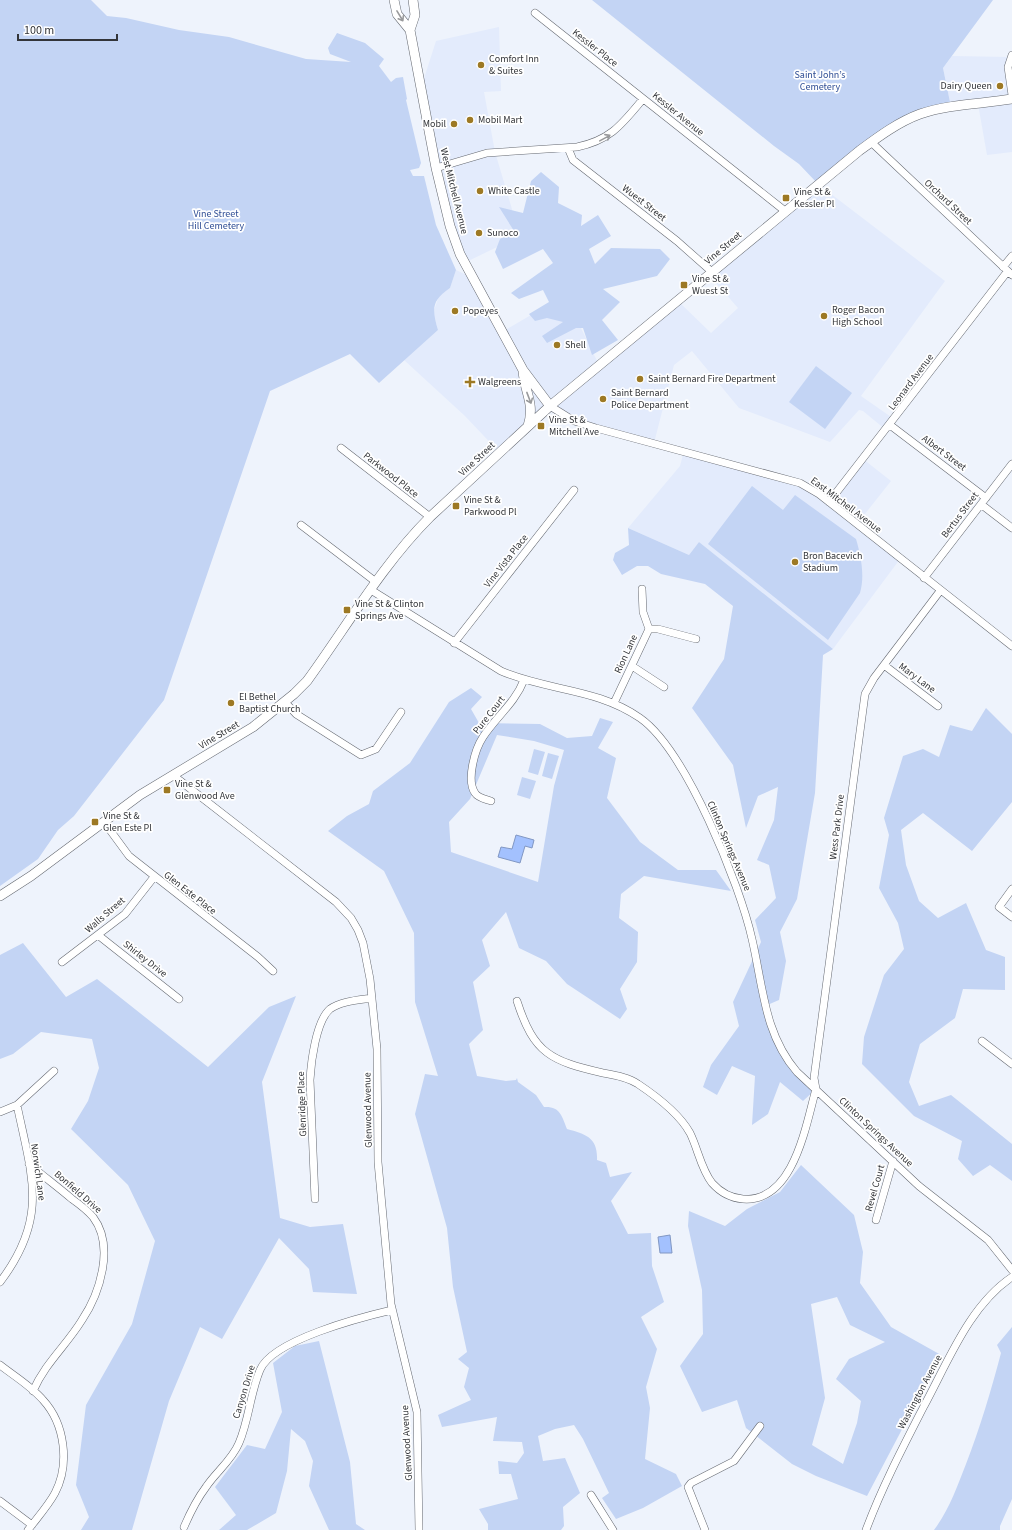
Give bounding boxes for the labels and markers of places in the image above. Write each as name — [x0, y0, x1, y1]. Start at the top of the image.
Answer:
place label: Comfort Inn & Suites — [489, 52, 539, 78]
marker: Comfort Inn & Suites — [476, 60, 486, 70]
place label: Dairy Queen — [940, 79, 992, 93]
marker: Dairy Queen — [995, 81, 1005, 91]
place label: Mobil Mart — [478, 113, 523, 127]
marker: Mobil Mart — [465, 115, 475, 125]
place label: Mobil — [423, 117, 446, 131]
marker: Mobil — [449, 119, 459, 129]
place label: White Castle — [488, 184, 540, 198]
place label: Vine St & Kessler Pl — [794, 185, 835, 211]
marker: White Castle — [475, 186, 485, 196]
marker: Vine St & Kessler Pl — [781, 193, 791, 203]
place label: Sunoco — [487, 226, 518, 240]
marker: Sunoco — [474, 228, 484, 238]
place label: Vine St & Wuest St — [692, 272, 729, 298]
marker: Vine St & Wuest St — [679, 280, 689, 290]
place label: Roger Bacon High School — [832, 303, 885, 329]
place label: Popeyes — [463, 304, 498, 318]
marker: Popeyes — [450, 306, 460, 316]
marker: Roger Bacon High School — [819, 311, 829, 321]
place label: Shell — [565, 338, 586, 352]
marker: Shell — [552, 340, 562, 350]
place label: Saint Bernard Fire Department — [648, 372, 776, 386]
marker: Saint Bernard Fire Department — [635, 374, 645, 384]
place label: Walgreens — [478, 375, 521, 389]
marker: Walgreens — [465, 377, 475, 387]
place label: Saint Bernard Police Department — [611, 386, 689, 412]
marker: Saint Bernard Police Department — [598, 394, 608, 404]
place label: Vine St & Mitchell Ave — [549, 413, 599, 439]
marker: Vine St & Mitchell Ave — [536, 421, 546, 431]
place label: Vine St & Parkwood Pl — [464, 493, 517, 519]
marker: Vine St & Parkwood Pl — [451, 501, 461, 511]
place label: Bron Bacevich Stadium — [803, 549, 863, 575]
marker: Bron Bacevich Stadium — [790, 557, 800, 567]
place label: Vine St & Clinton Springs Ave — [355, 597, 424, 623]
marker: Vine St & Clinton Springs Ave — [342, 605, 352, 615]
place label: El Bethel Baptist Church — [239, 690, 300, 716]
marker: El Bethel Baptist Church — [226, 698, 236, 708]
place label: Vine St & Glenwood Ave — [175, 777, 235, 803]
marker: Vine St & Glenwood Ave — [162, 785, 172, 795]
place label: Vine St & Glen Este Pl — [103, 809, 152, 835]
marker: Vine St & Glen Este Pl — [90, 817, 100, 827]

